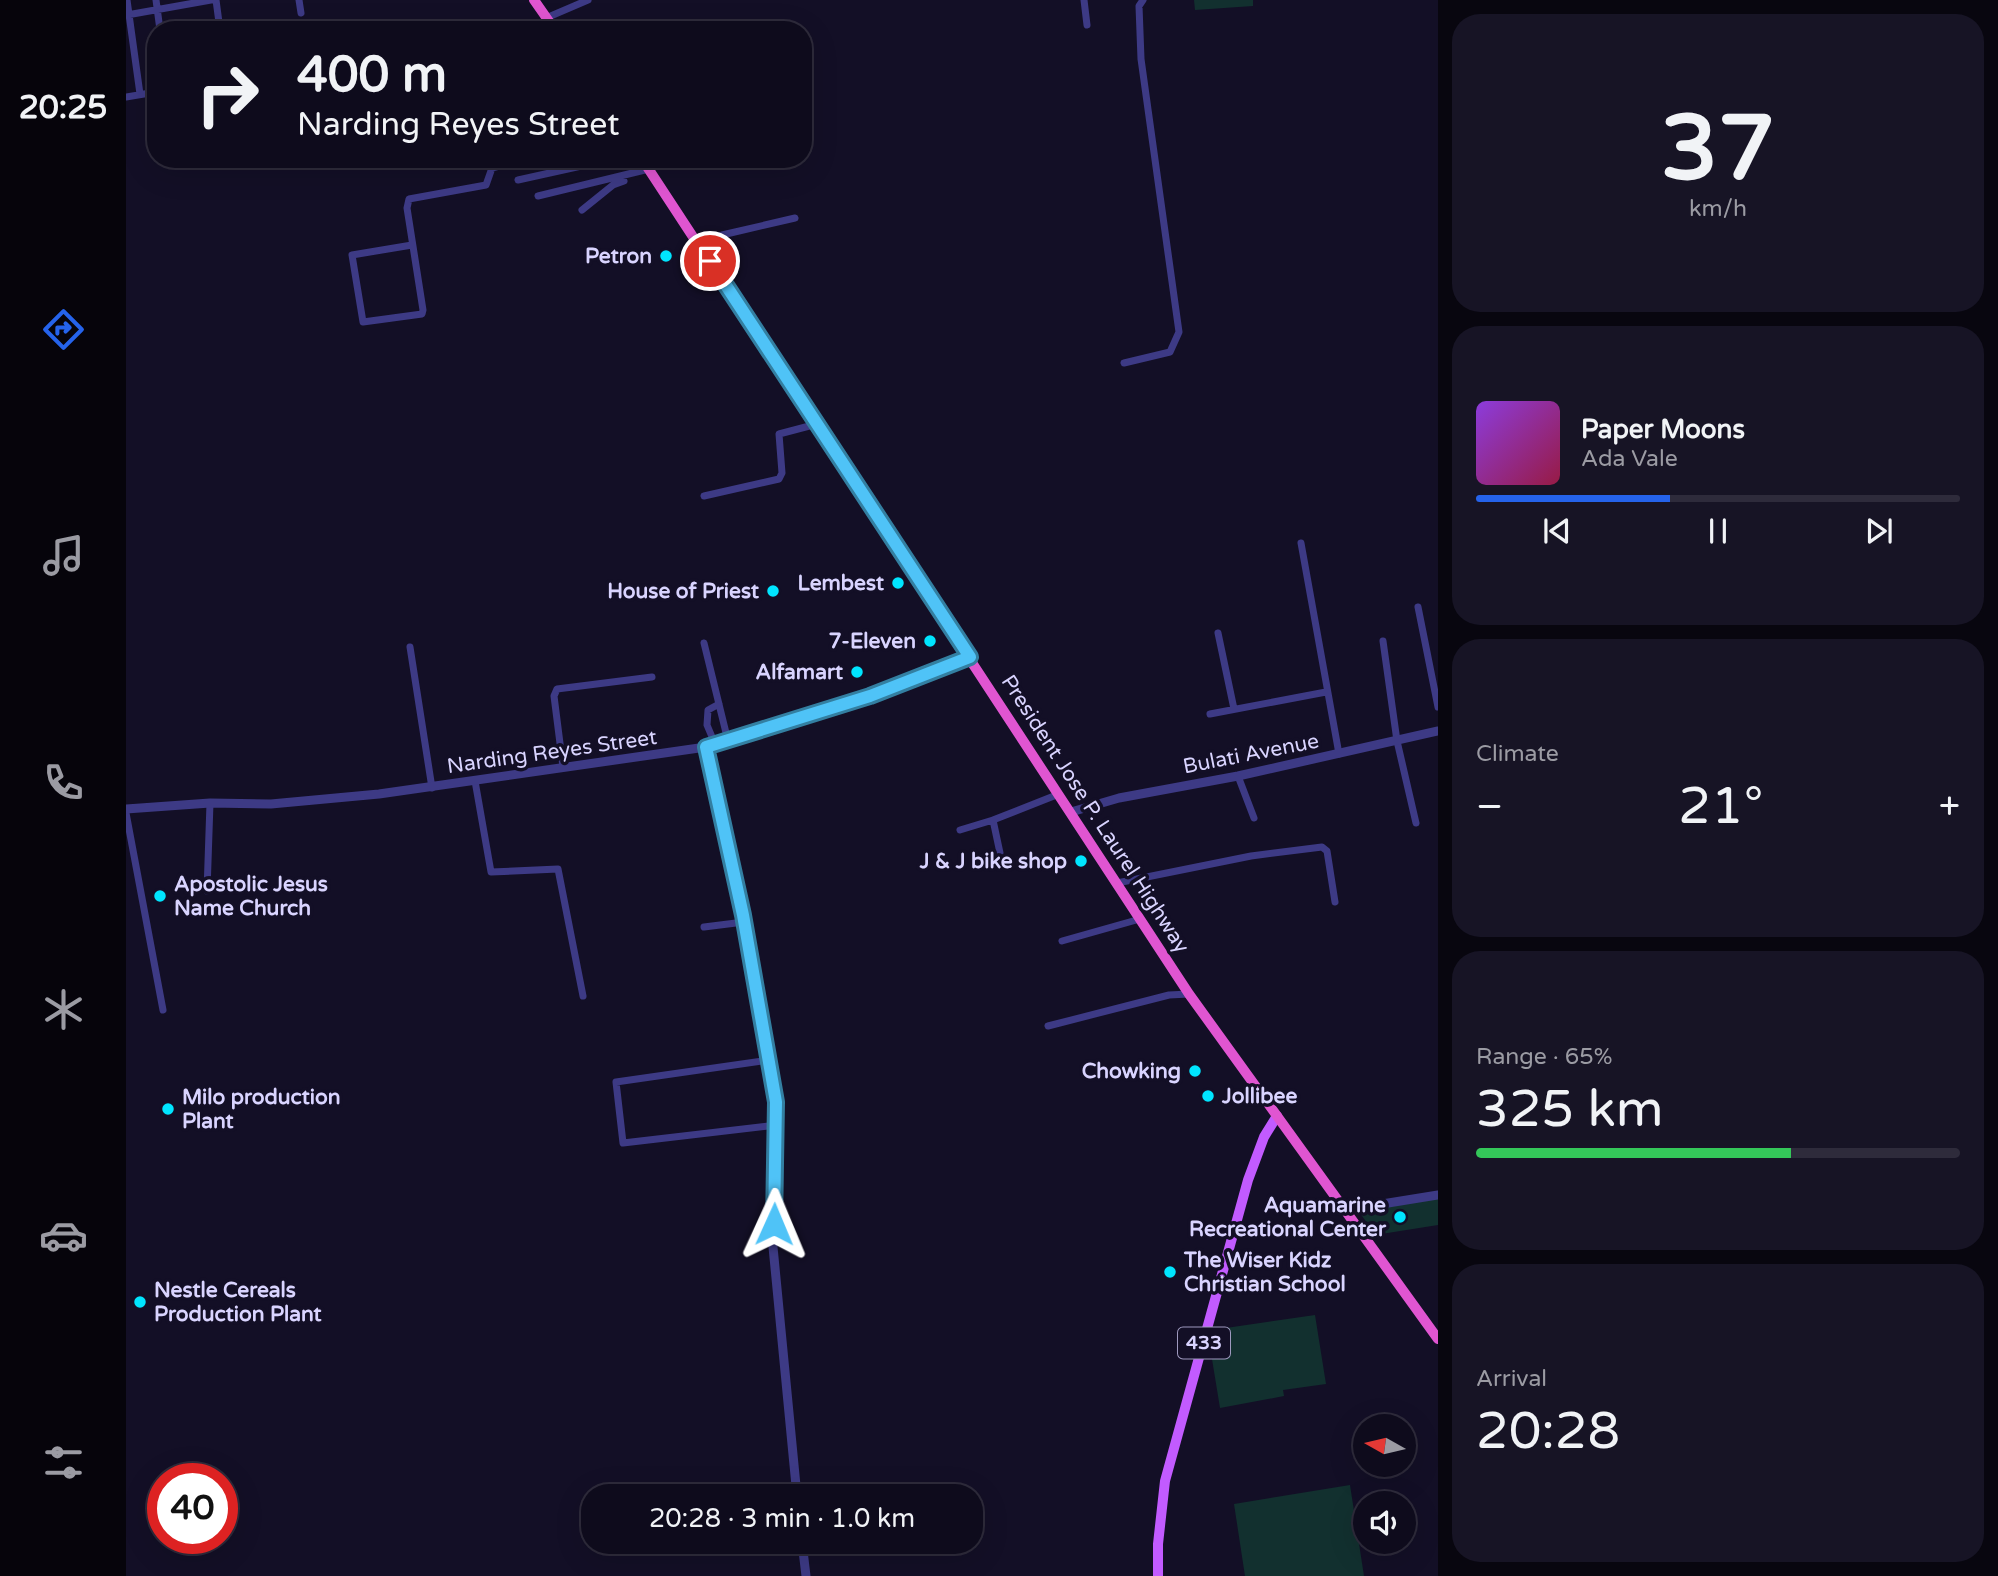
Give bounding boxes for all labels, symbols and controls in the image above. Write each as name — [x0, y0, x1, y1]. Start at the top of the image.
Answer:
text: 400 m — [297, 46, 447, 105]
icon: right — [182, 49, 273, 140]
text: 20:25 — [19, 89, 107, 127]
text: 37 — [1661, 94, 1775, 204]
text: Narding Reyes Street — [297, 106, 620, 144]
text: km/h — [1689, 195, 1747, 223]
pin — [680, 231, 740, 291]
icon: arrive — [691, 242, 729, 280]
place label: Petron — [585, 244, 652, 269]
marker: Petron — [658, 248, 674, 264]
icon: directions — [39, 305, 88, 354]
text: Paper Moons — [1581, 414, 1745, 445]
text: Ada Vale — [1581, 445, 1678, 473]
icon: previous — [1538, 512, 1576, 550]
icon: pause — [1699, 512, 1737, 550]
icon: next — [1860, 512, 1898, 550]
icon: music — [39, 531, 88, 580]
place label: Lembest — [798, 571, 884, 596]
marker: Lembest — [890, 575, 906, 591]
place label: House of Priest — [607, 579, 759, 604]
marker: House of Priest — [765, 583, 781, 599]
place label: 7-Eleven — [829, 629, 916, 654]
marker: 7-Eleven — [922, 633, 938, 649]
place label: Alfamart — [756, 660, 843, 685]
marker: Alfamart — [849, 664, 865, 680]
street label: President Jose P. Laurel Highway — [996, 670, 1194, 958]
street label: Narding Reyes Street — [445, 725, 659, 779]
street label: Bulati Avenue — [1181, 729, 1321, 779]
text: Climate — [1476, 740, 1559, 768]
icon: phone — [39, 758, 88, 807]
text: 21° — [1678, 775, 1763, 838]
text: − — [1476, 784, 1503, 830]
text: + — [1939, 784, 1960, 830]
place label: J & J bike shop — [919, 849, 1067, 874]
marker: J & J bike shop — [1073, 853, 1089, 869]
place label: Apostolic Jesus Name Church — [174, 872, 328, 921]
marker: Apostolic Jesus Name Church — [152, 888, 168, 904]
icon: climate — [39, 985, 88, 1034]
text: Range · 65% — [1476, 1043, 1612, 1071]
place label: Chowking — [1082, 1059, 1181, 1084]
marker: Chowking — [1187, 1063, 1203, 1079]
text: 325 km — [1476, 1078, 1664, 1141]
place label: Jollibee — [1221, 1084, 1297, 1109]
place label: Milo production Plant — [182, 1085, 341, 1134]
marker: Jollibee — [1200, 1088, 1216, 1104]
marker: Milo production Plant — [160, 1101, 176, 1117]
position arrow — [737, 1187, 811, 1261]
place label: Aquamarine Recreational Center — [1189, 1193, 1387, 1242]
marker: Aquamarine Recreational Center — [1392, 1209, 1408, 1225]
icon: car — [39, 1211, 88, 1260]
place label: The Wiser Kidz Christian School — [1183, 1248, 1346, 1297]
marker: The Wiser Kidz Christian School — [1162, 1264, 1178, 1280]
place label: Nestle Cereals Production Plant — [154, 1278, 322, 1327]
marker: Nestle Cereals Production Plant — [132, 1294, 148, 1310]
road number: 433 — [1178, 1328, 1230, 1358]
text: Arrival — [1476, 1365, 1547, 1393]
text: 20:28 — [1476, 1400, 1620, 1463]
north arrow — [1353, 1414, 1416, 1477]
map controls — [1353, 1414, 1416, 1554]
icon: filters — [39, 1438, 88, 1487]
speed limit sign: 40 — [147, 1463, 238, 1554]
button: sound — [1353, 1491, 1416, 1554]
text: 20:28 · 3 min · 1.0 km — [649, 1503, 915, 1534]

